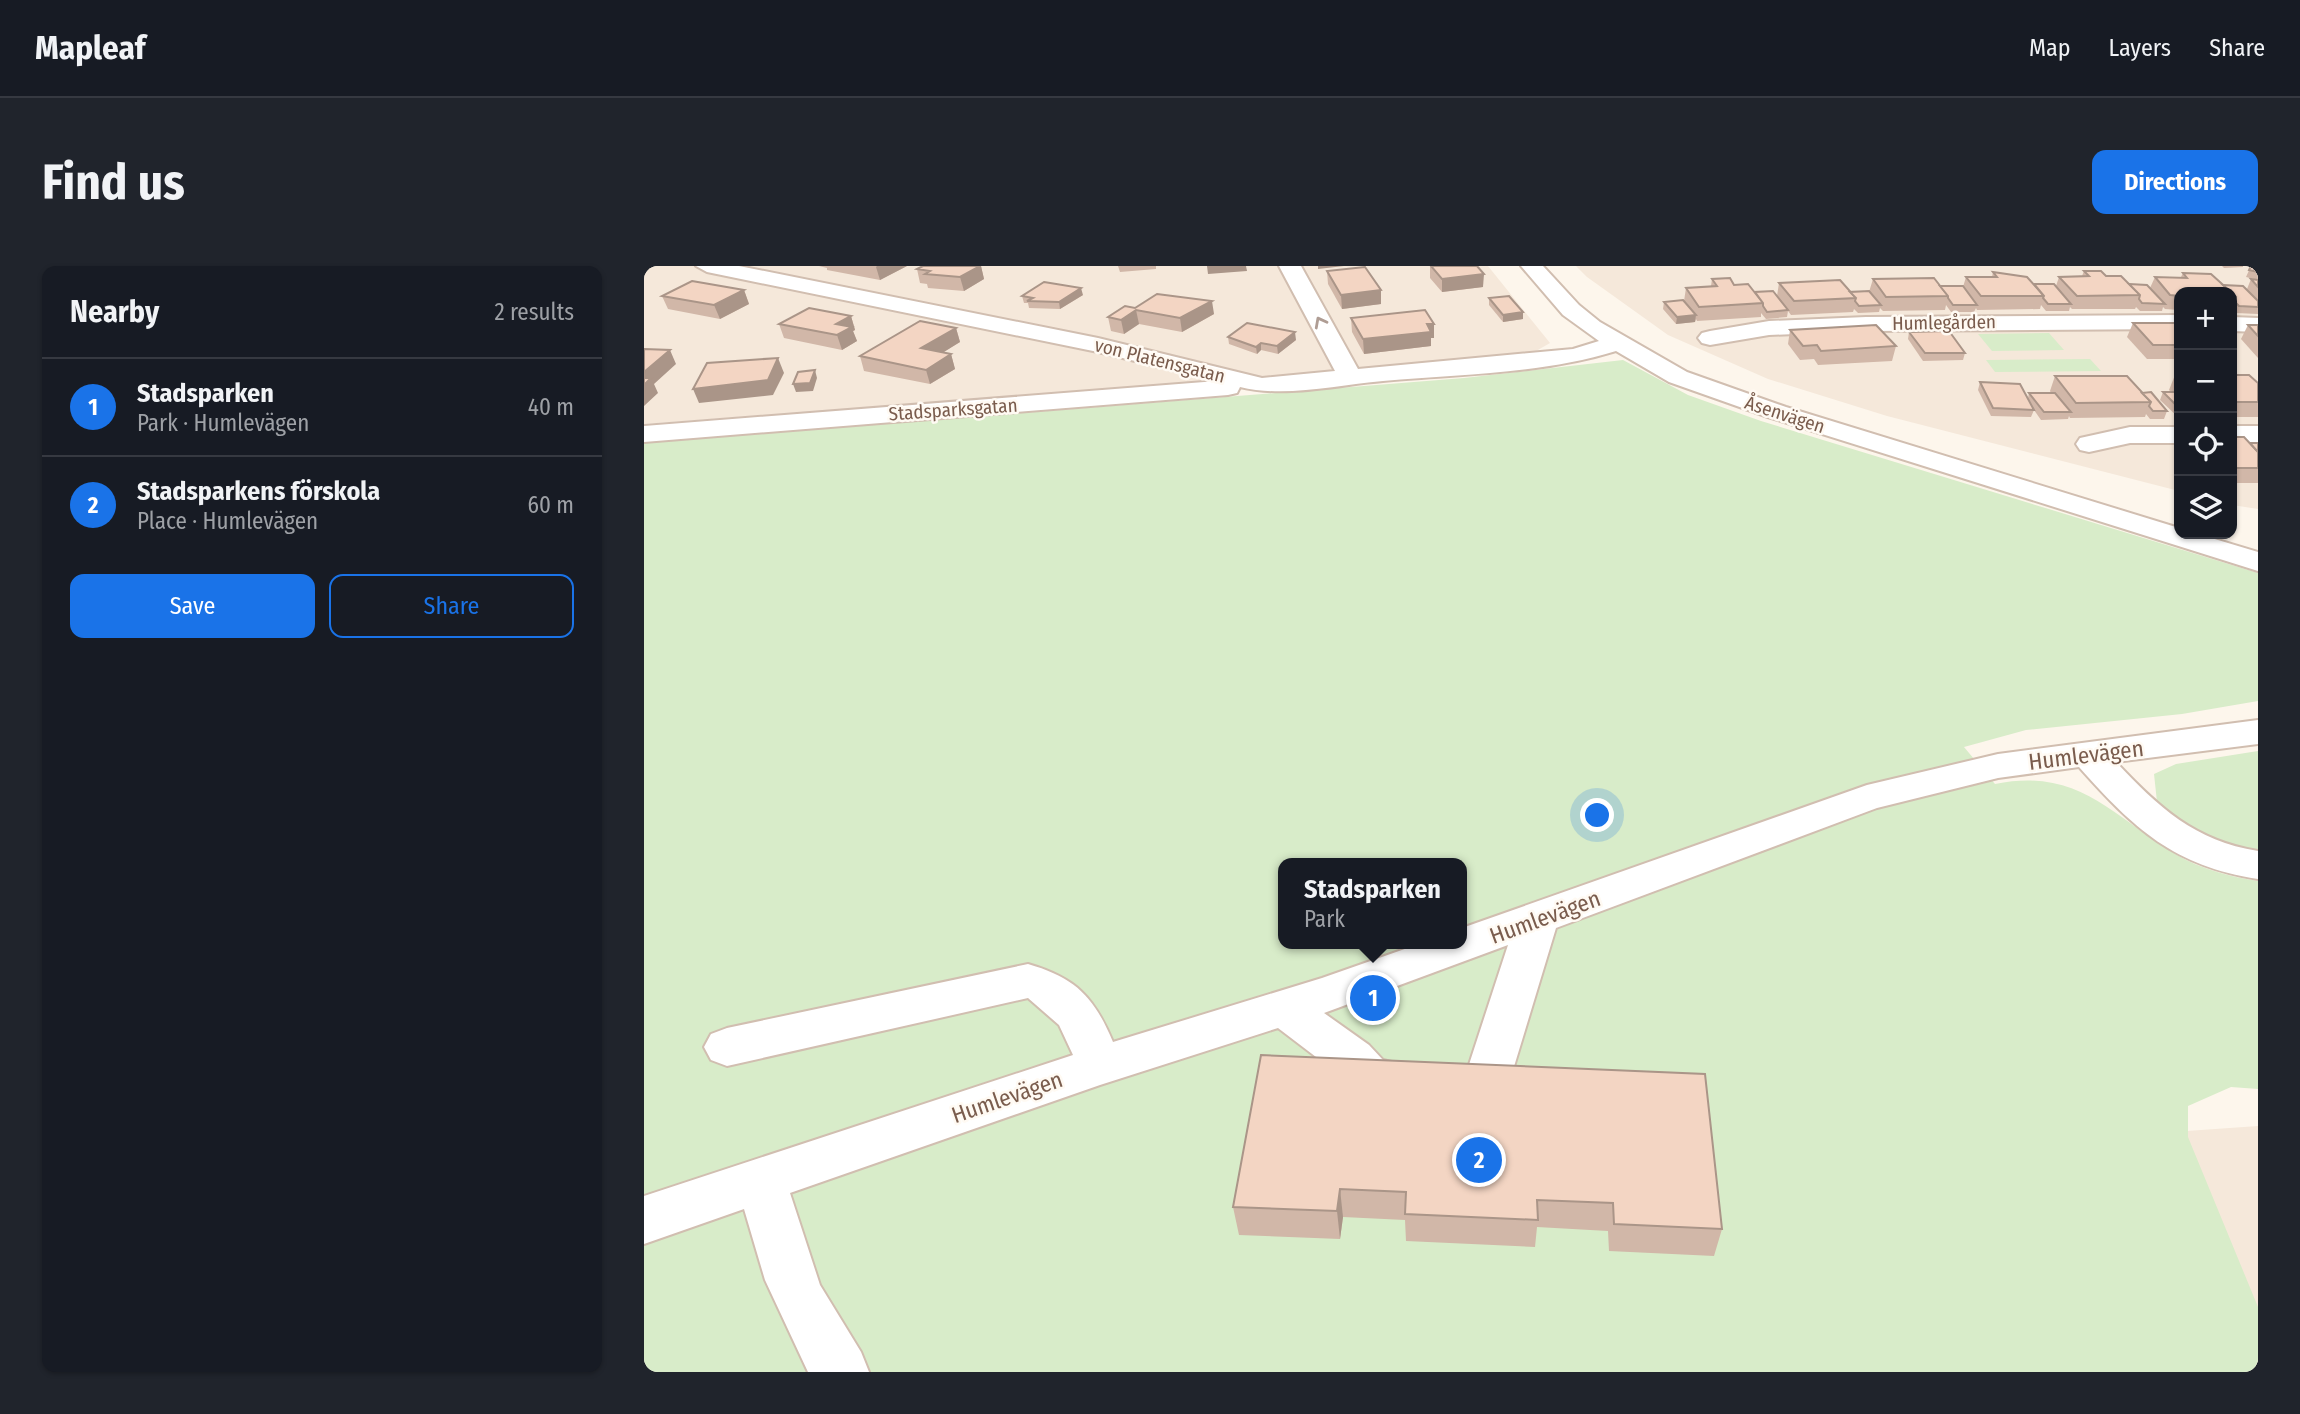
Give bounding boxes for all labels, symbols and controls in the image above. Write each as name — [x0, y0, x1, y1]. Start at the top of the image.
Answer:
text: Mapleaf — [35, 28, 146, 68]
text: Map — [2029, 34, 2071, 62]
text: Layers — [2109, 34, 2171, 62]
text: Share — [2209, 34, 2265, 62]
button: Directions — [2092, 150, 2258, 214]
text: Find us — [42, 153, 185, 212]
map controls — [2174, 287, 2237, 539]
button: + — [2174, 287, 2237, 350]
text: Nearby — [70, 294, 159, 330]
text: 2 results — [494, 298, 574, 326]
street label: Humlegården — [1892, 310, 1996, 335]
one-way arrow — [1315, 316, 1328, 329]
street label: von Platensgatan — [1092, 333, 1227, 388]
button: − — [2174, 350, 2237, 413]
text: Stadsparken — [137, 378, 274, 409]
street label: Åsenvägen — [1742, 391, 1828, 438]
text: 1 — [88, 393, 98, 421]
text: 40 m — [528, 393, 574, 421]
street label: Stadsparksgatan — [888, 394, 1018, 425]
text: Park · Humlevägen — [137, 409, 309, 437]
button: locate — [2174, 413, 2237, 476]
text: Stadsparkens förskola — [137, 476, 380, 507]
button: layers — [2174, 476, 2237, 539]
text: 2 — [88, 491, 98, 519]
text: 60 m — [528, 491, 574, 519]
text: Place · Humlevägen — [137, 507, 318, 535]
button: Save — [70, 574, 315, 638]
button: Share — [329, 574, 574, 638]
street label: Humlevägen — [2027, 734, 2145, 776]
your location — [1580, 798, 1614, 832]
popup — [1278, 858, 1467, 949]
text: Stadsparken — [1304, 874, 1441, 905]
street label: Humlevägen — [1486, 884, 1604, 950]
text: Park — [1304, 905, 1345, 933]
pin: 1 — [1350, 972, 1396, 1024]
street label: Humlevägen — [948, 1065, 1066, 1129]
pin: 2 — [1456, 1134, 1502, 1186]

